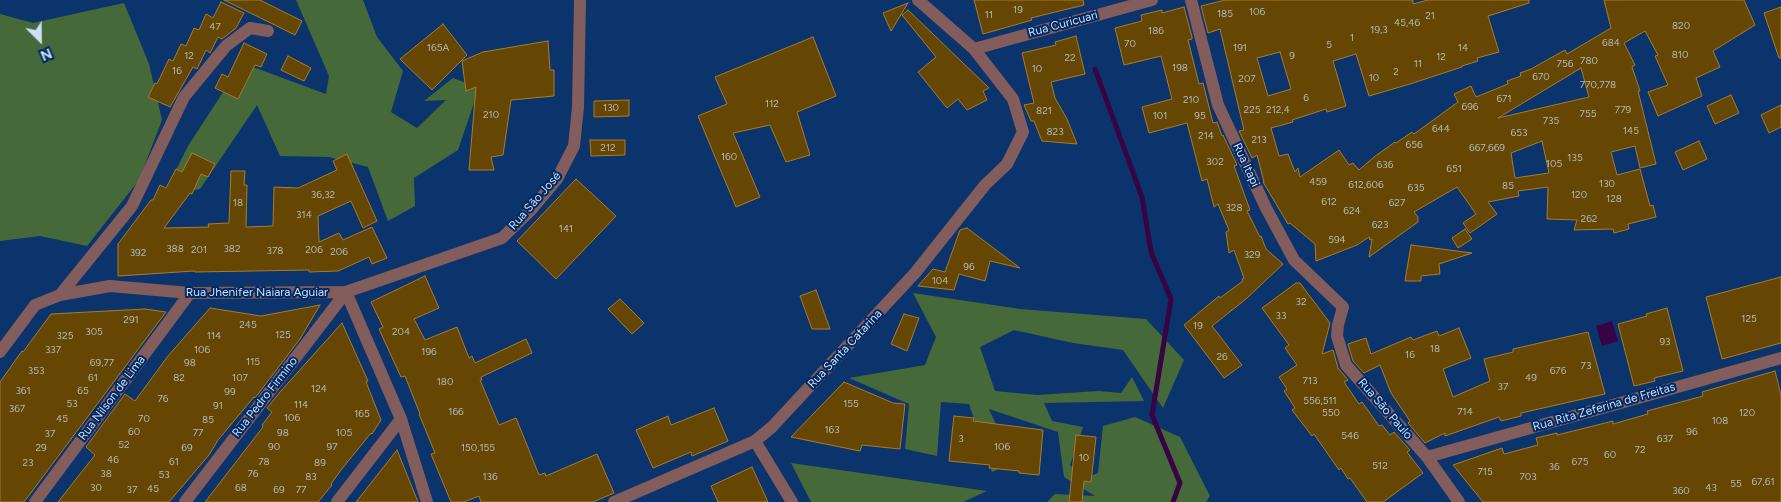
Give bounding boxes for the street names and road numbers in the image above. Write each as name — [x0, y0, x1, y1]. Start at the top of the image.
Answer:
street label: Rua Curicuari — [1027, 8, 1099, 40]
street label: Rua Itapi — [1230, 141, 1262, 189]
street label: Rua São José — [506, 169, 564, 233]
street label: Rua Jhenifer Naiara Aguiar — [186, 285, 328, 299]
street label: Rua Santa Catarina — [805, 307, 885, 391]
street label: Rua Nilson de Lima — [76, 353, 148, 443]
street label: Rua Pedro Firmino — [229, 354, 301, 440]
street label: Rua São Paulo — [1355, 376, 1415, 442]
street label: Rua Rita Zeferina de Freitas — [1531, 380, 1677, 434]

